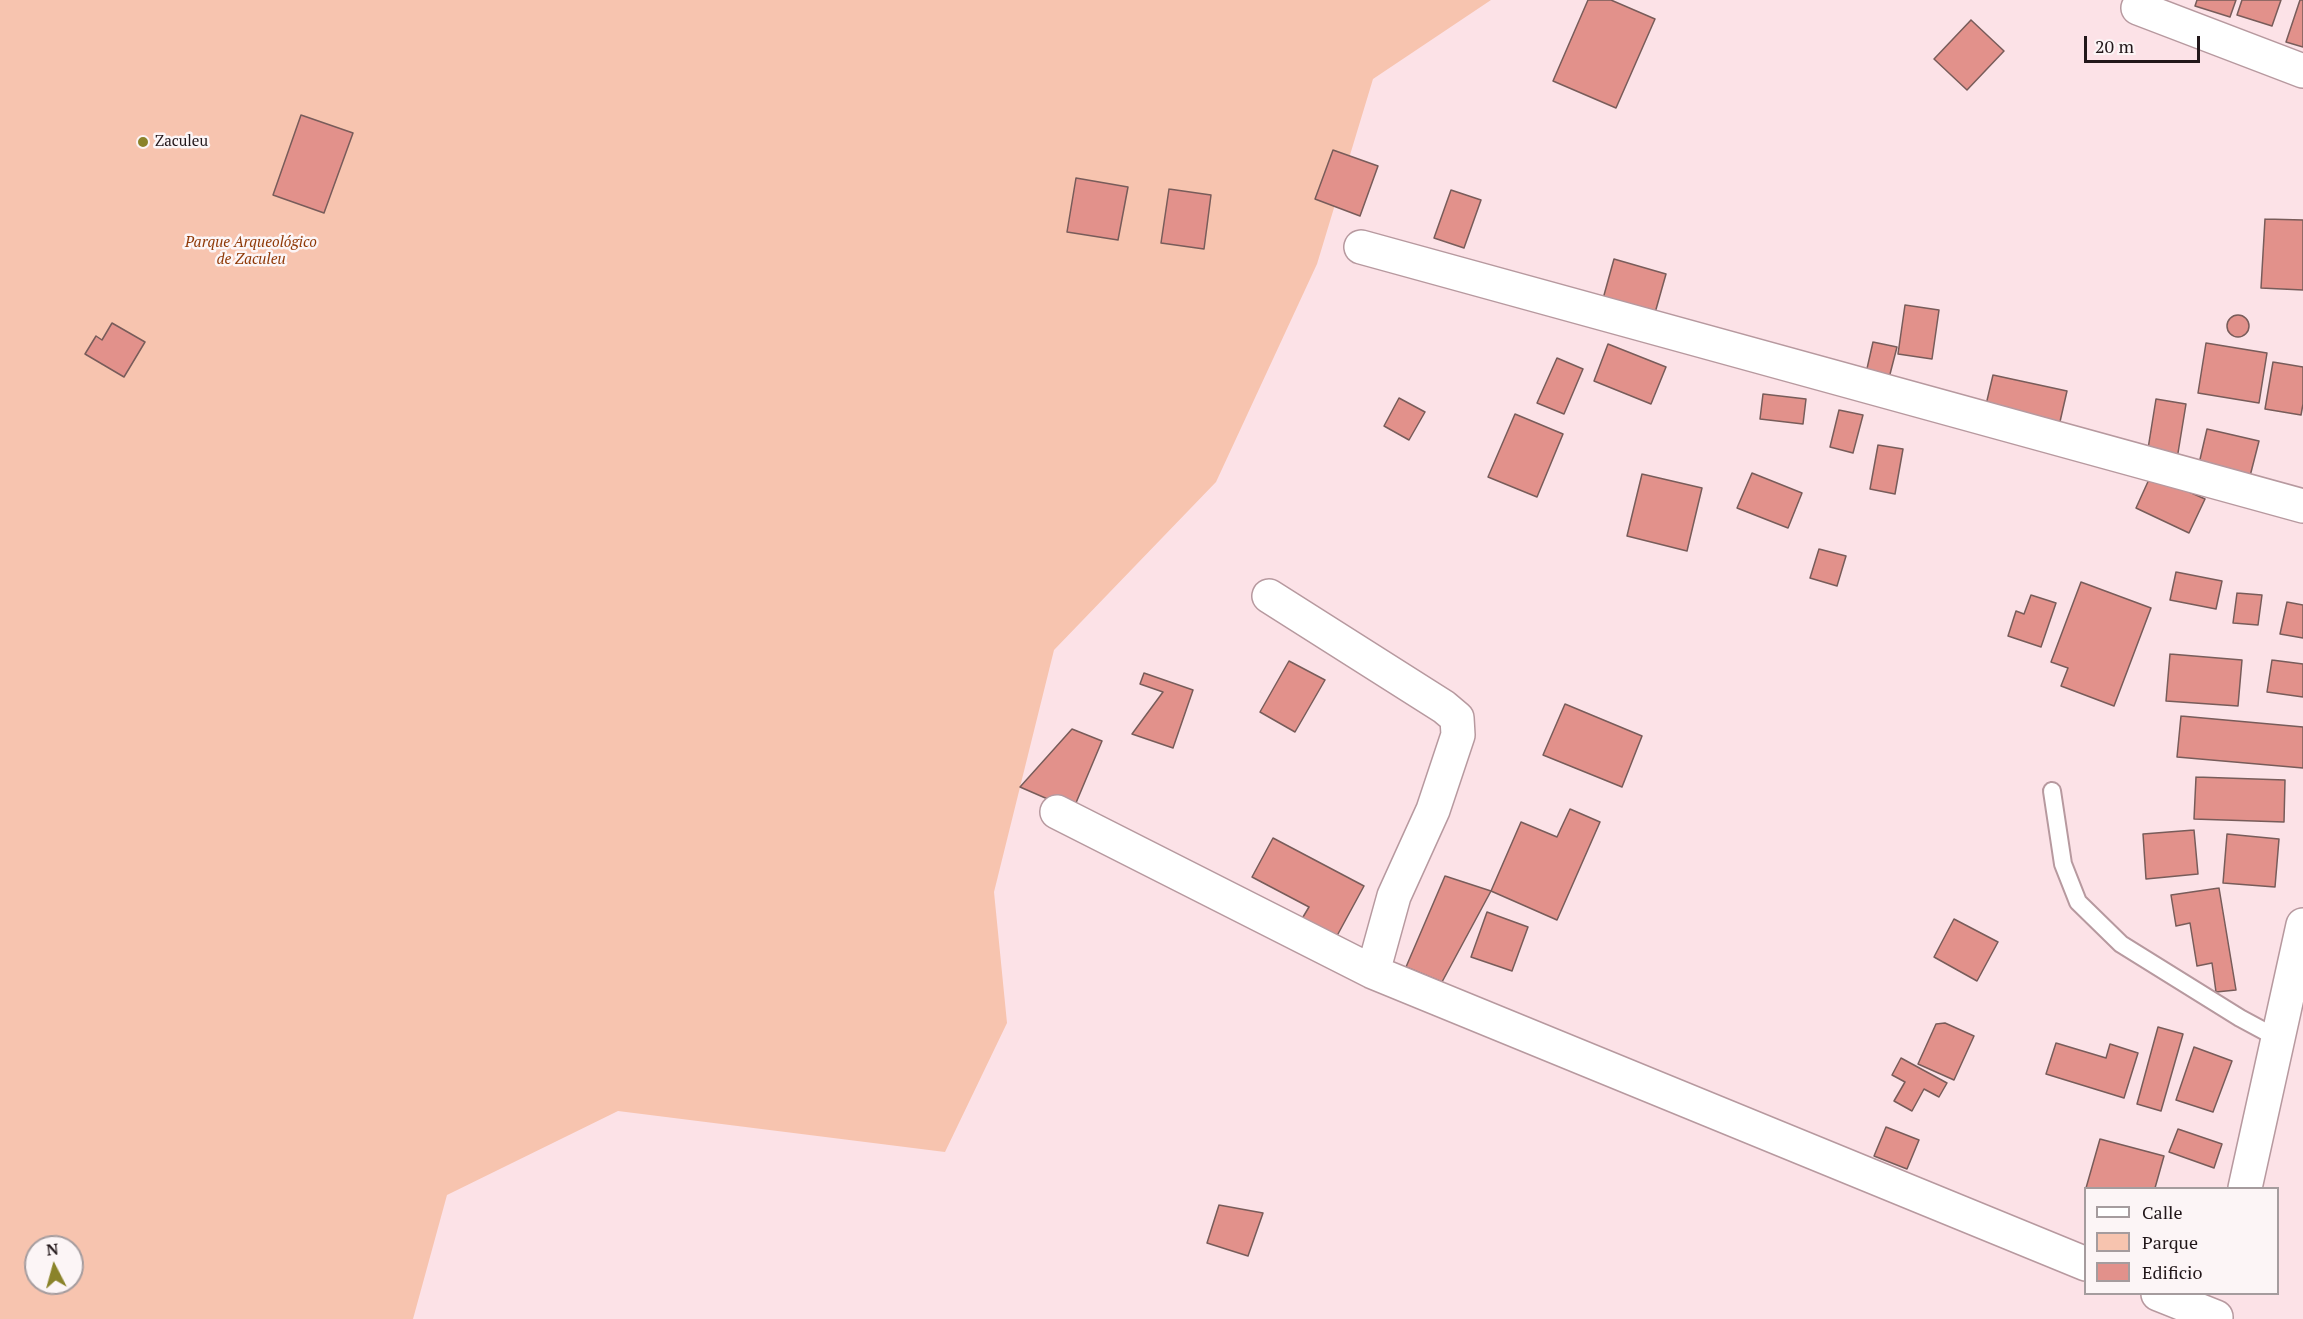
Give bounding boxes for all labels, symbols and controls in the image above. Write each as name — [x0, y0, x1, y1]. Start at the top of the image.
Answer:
scale bar — [2087, 24, 2202, 62]
text: 20 m — [2095, 34, 2134, 58]
place label: Zaculeu — [155, 133, 208, 151]
marker: Zaculeu — [136, 135, 150, 149]
park label: Parque Arqueológico de Zaculeu — [185, 234, 317, 269]
legend — [2084, 1187, 2279, 1295]
text: Calle — [2142, 1200, 2183, 1224]
text: Parque — [2142, 1230, 2198, 1254]
north arrow — [24, 1235, 84, 1295]
text: N — [45, 1238, 60, 1261]
text: Edificio — [2142, 1260, 2202, 1284]

